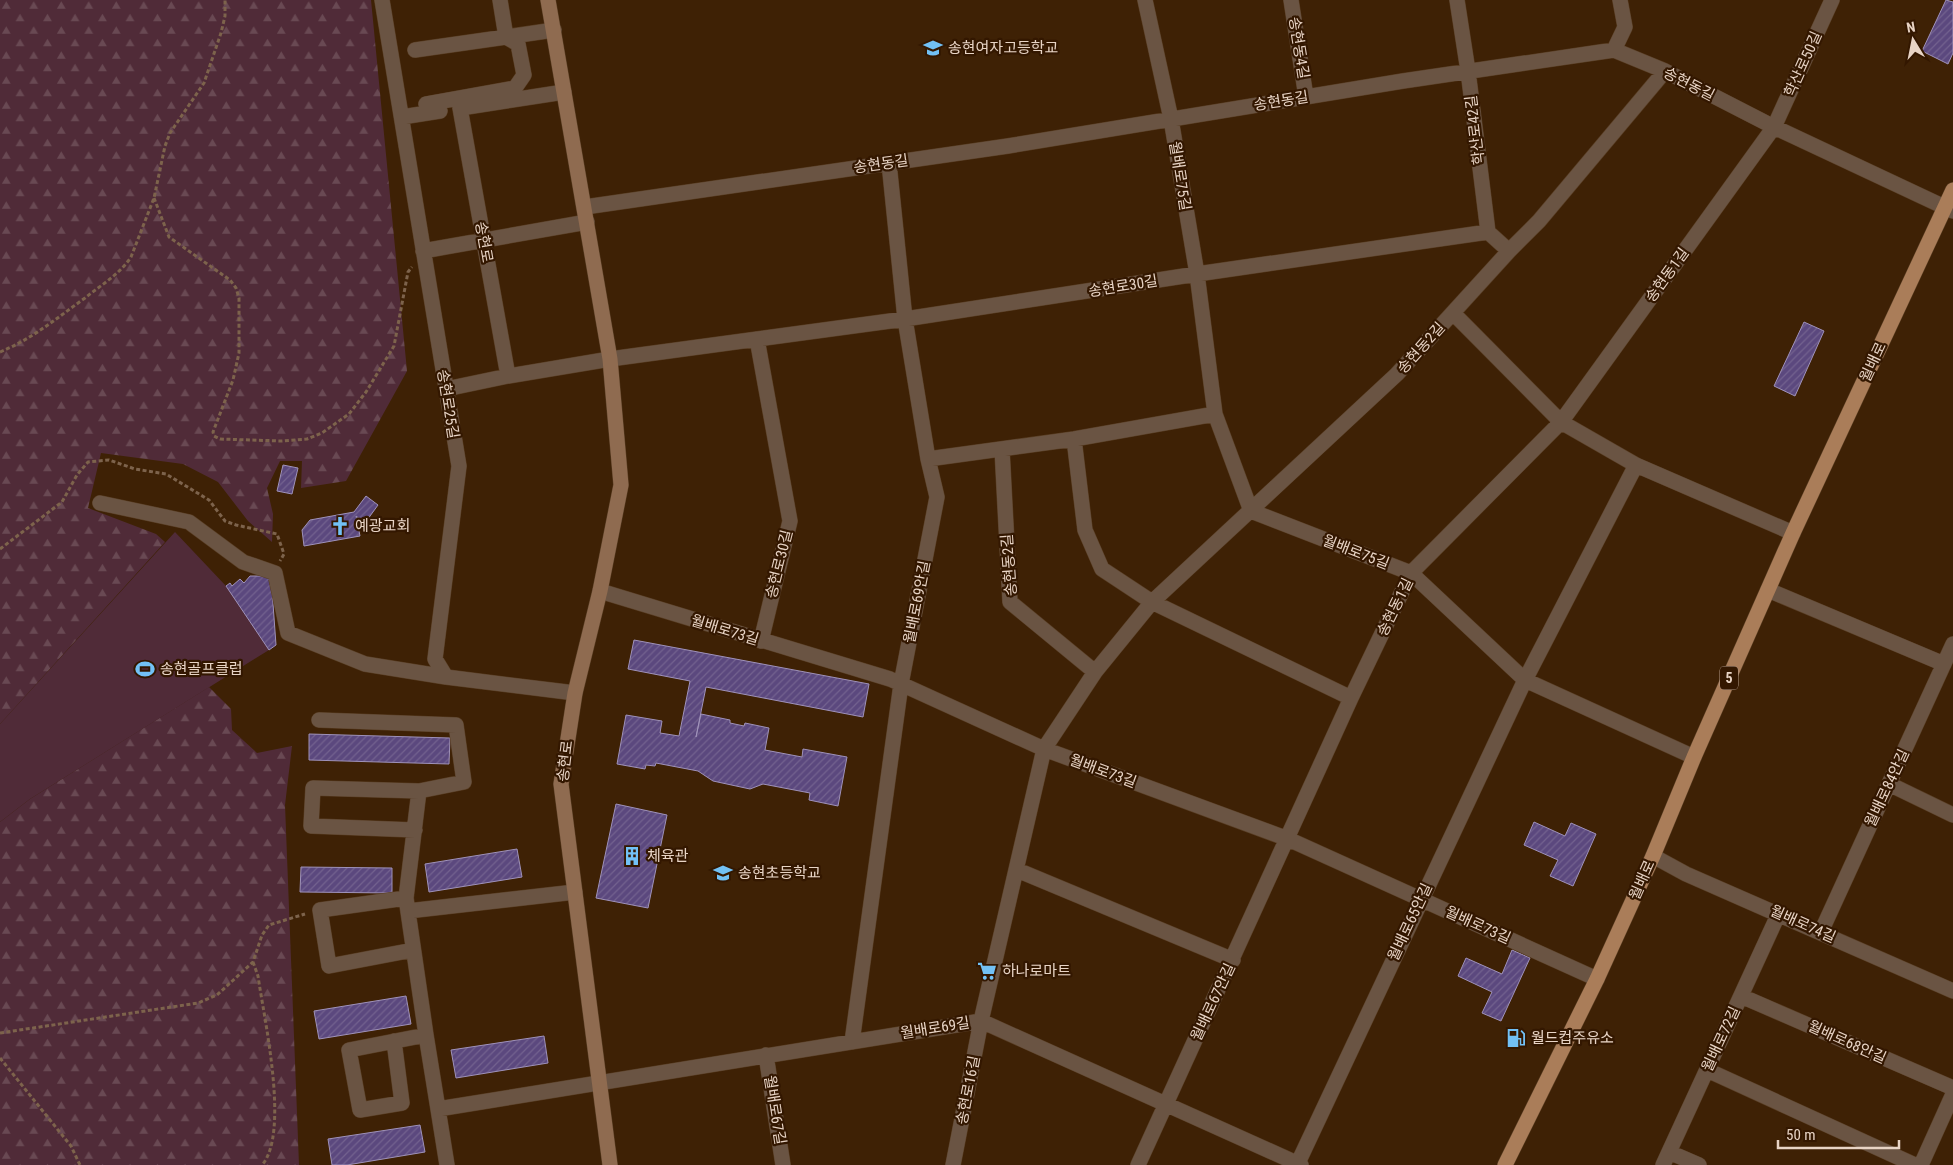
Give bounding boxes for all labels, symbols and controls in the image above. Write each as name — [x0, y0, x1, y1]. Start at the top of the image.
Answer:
north arrow — [1888, 15, 1938, 65]
street label: 송현동4길 — [1285, 16, 1313, 80]
text: N — [1905, 19, 1916, 36]
street label: 학산로50길 — [1781, 28, 1825, 100]
school or university icon: 송현여자고등학교 — [922, 37, 944, 59]
place label: 송현여자고등학교 — [948, 39, 1058, 57]
street label: 송현동길 — [1660, 63, 1718, 105]
street label: 송현동길 — [1252, 88, 1310, 114]
street label: 학산로42길 — [1462, 94, 1488, 166]
street label: 월배로75길 — [1166, 140, 1194, 212]
street label: 송현동길 — [852, 151, 910, 177]
street label: 송현로 — [472, 220, 496, 264]
street label: 송현동1길 — [1641, 244, 1693, 306]
street label: 송현로30길 — [1087, 272, 1159, 300]
street label: 송현동2길 — [1393, 319, 1449, 377]
street label: 월배로 — [1856, 339, 1890, 385]
street label: 송현로25길 — [434, 368, 462, 440]
church icon: 예광교회 — [329, 515, 351, 537]
place label: 예광교회 — [355, 517, 410, 535]
street label: 송현로30길 — [762, 528, 796, 600]
street label: 월배로75길 — [1320, 531, 1392, 573]
street label: 송현동2길 — [998, 533, 1020, 597]
street label: 월배로69안길 — [900, 559, 934, 645]
street label: 송현동1길 — [1373, 575, 1417, 639]
street label: 월배로73길 — [689, 611, 761, 649]
sports icon: 송현골프클럽 — [134, 658, 156, 680]
place label: 송현골프클럽 — [160, 660, 243, 678]
road number: 5 — [1720, 666, 1738, 690]
street label: 송현로 — [554, 739, 576, 783]
street label: 월배로84안길 — [1861, 746, 1913, 830]
street label: 월배로73길 — [1067, 751, 1139, 791]
building icon: 체육관 — [621, 845, 643, 867]
place label: 체육관 — [647, 847, 689, 865]
street label: 월배로 — [1625, 857, 1659, 903]
school or university icon: 송현초등학교 — [712, 862, 734, 884]
place label: 송현초등학교 — [738, 864, 821, 882]
street label: 월배로65안길 — [1384, 880, 1436, 964]
street label: 월배로74길 — [1767, 902, 1839, 946]
street label: 월배로73길 — [1442, 903, 1514, 947]
supermarket icon: 하나로마트 — [976, 960, 998, 982]
street label: 월배로67안길 — [1187, 960, 1239, 1044]
place label: 하나로마트 — [1002, 962, 1071, 980]
street label: 월배로72길 — [1698, 1003, 1744, 1075]
street label: 월배로69길 — [899, 1014, 971, 1042]
street label: 월배로68안길 — [1805, 1017, 1889, 1067]
fuel station icon: 월드컵주유소 — [1505, 1027, 1527, 1049]
place label: 월드컵주유소 — [1531, 1029, 1614, 1047]
street label: 송현로16길 — [952, 1054, 984, 1126]
street label: 월배로67길 — [761, 1074, 789, 1146]
scale bar — [1778, 1118, 1899, 1150]
text: 50 m — [1786, 1126, 1816, 1144]

